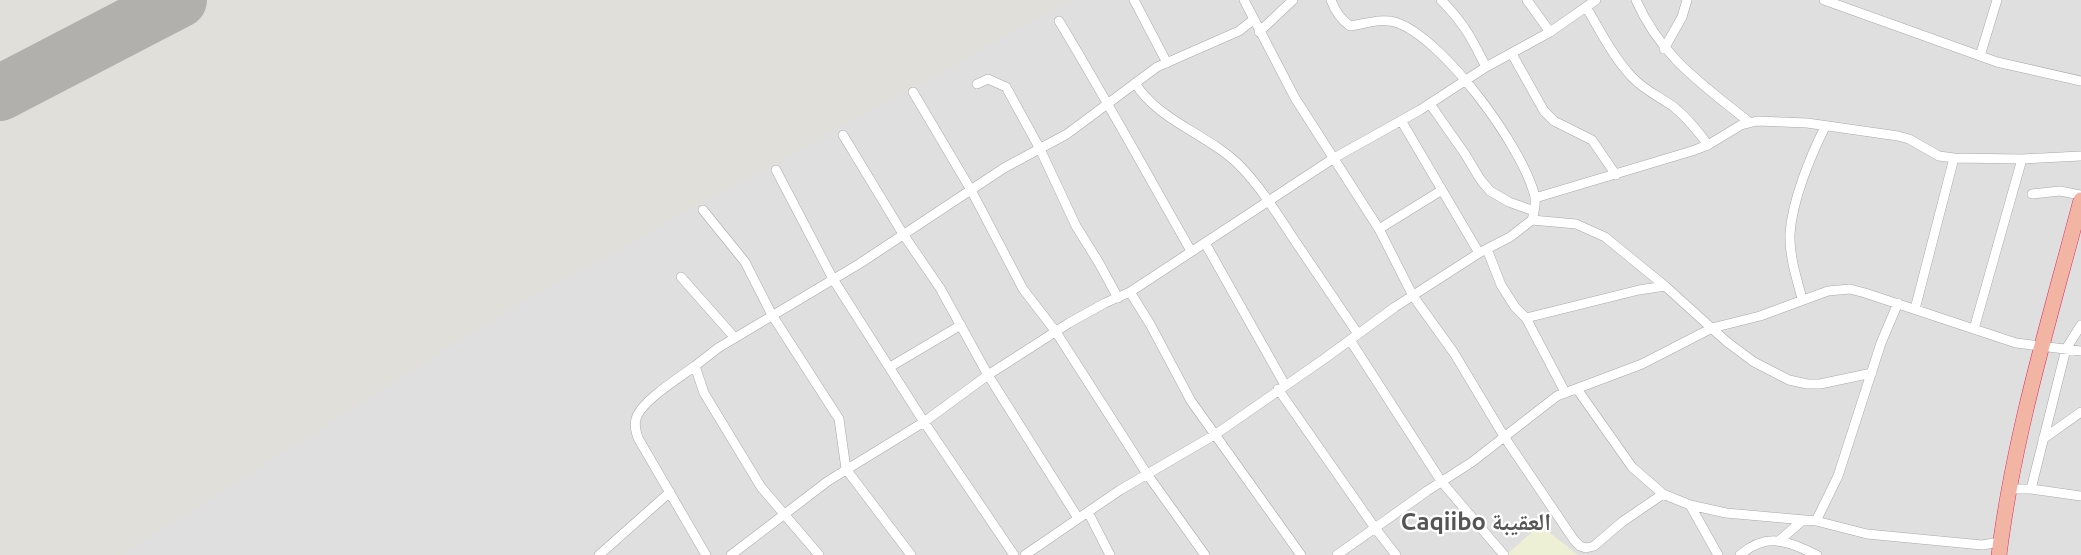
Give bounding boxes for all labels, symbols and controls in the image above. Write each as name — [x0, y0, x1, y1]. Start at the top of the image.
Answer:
district label: Caqiibo العقيبة — [1401, 508, 1551, 536]

